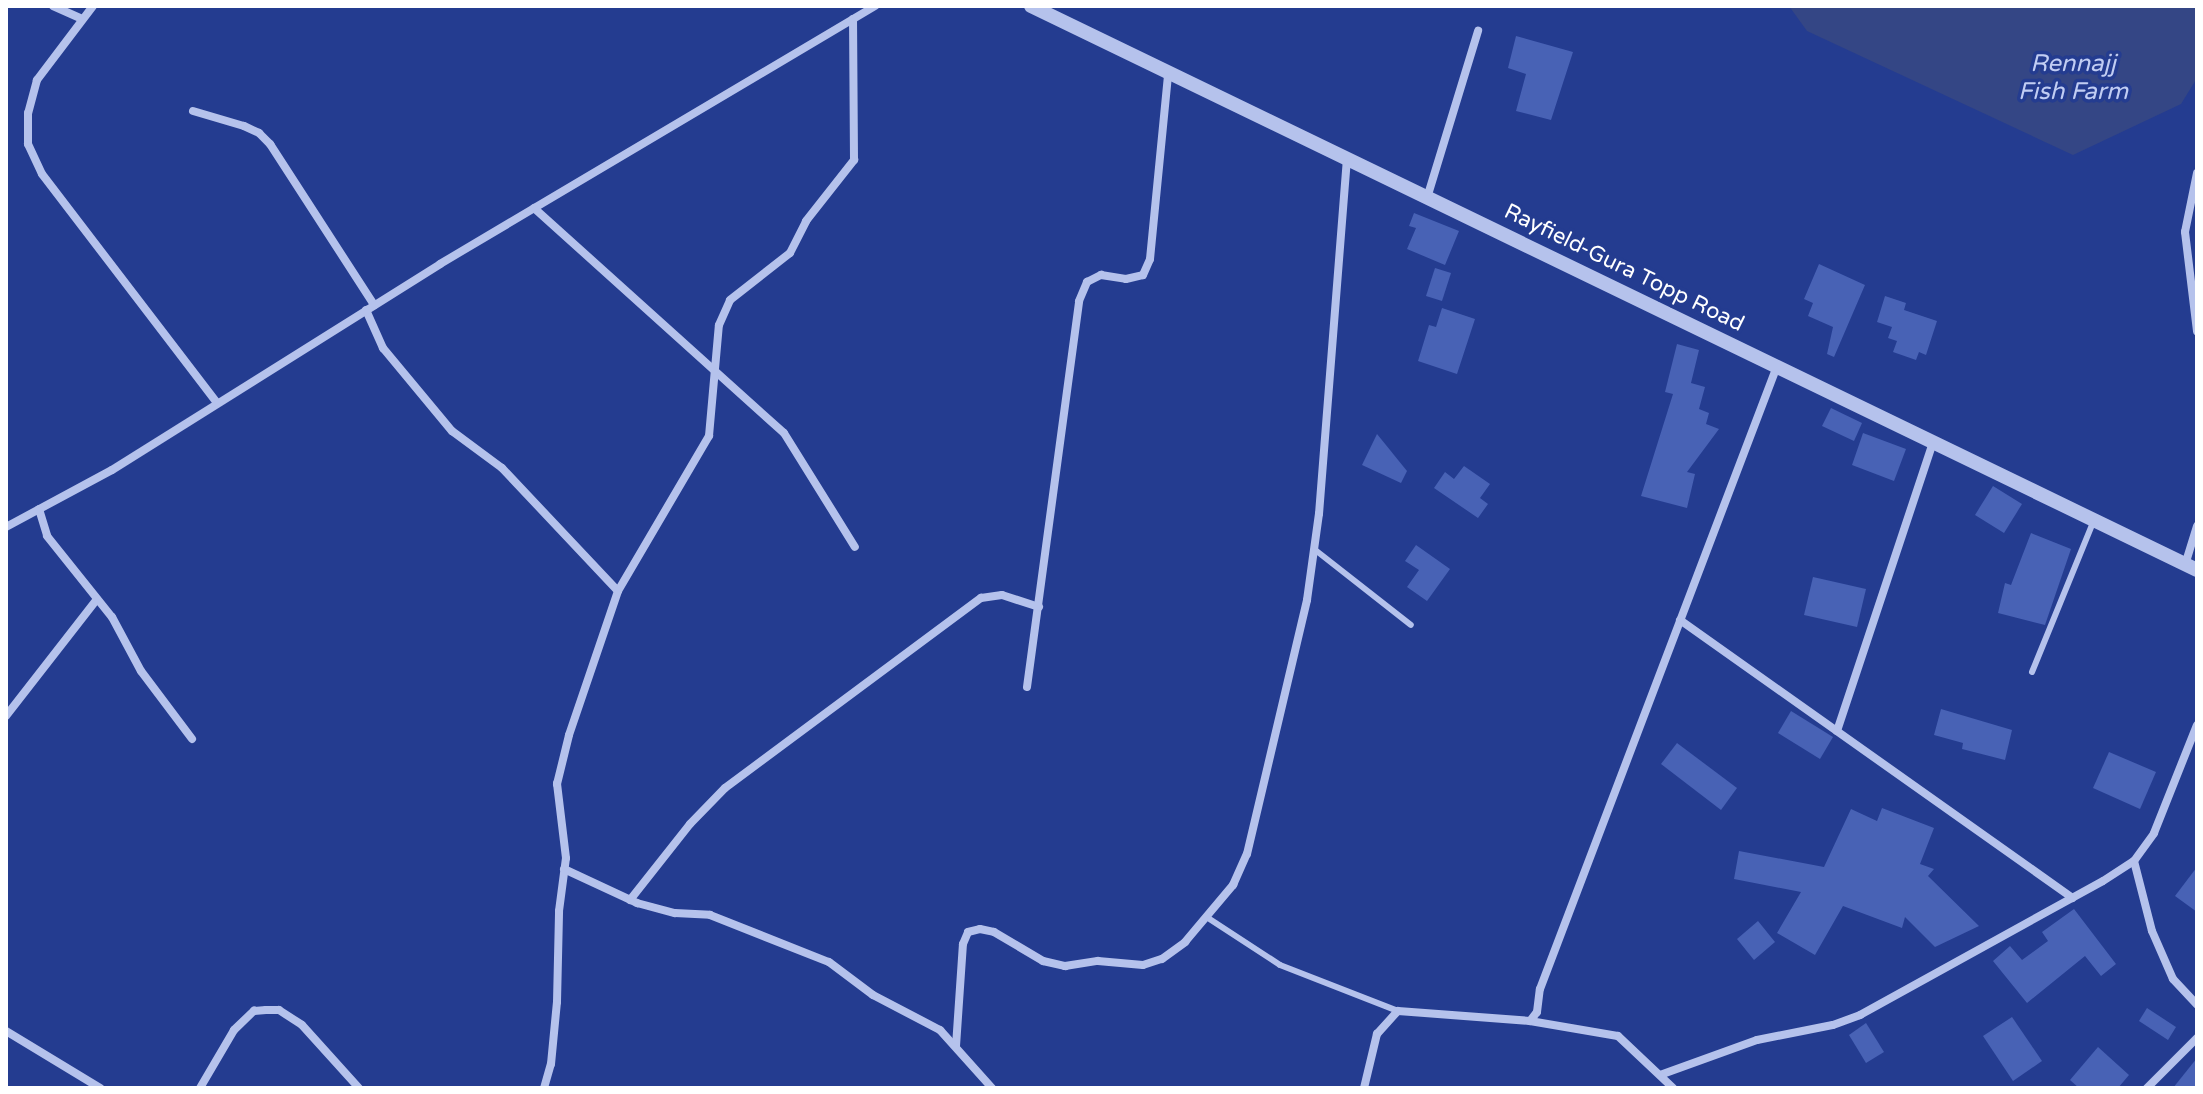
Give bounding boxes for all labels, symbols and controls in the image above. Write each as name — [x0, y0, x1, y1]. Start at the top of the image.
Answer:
water label: Rennajj Fish Farm — [2018, 50, 2128, 106]
street label: Rayfield-Gura Topp Road — [1500, 198, 1748, 338]

